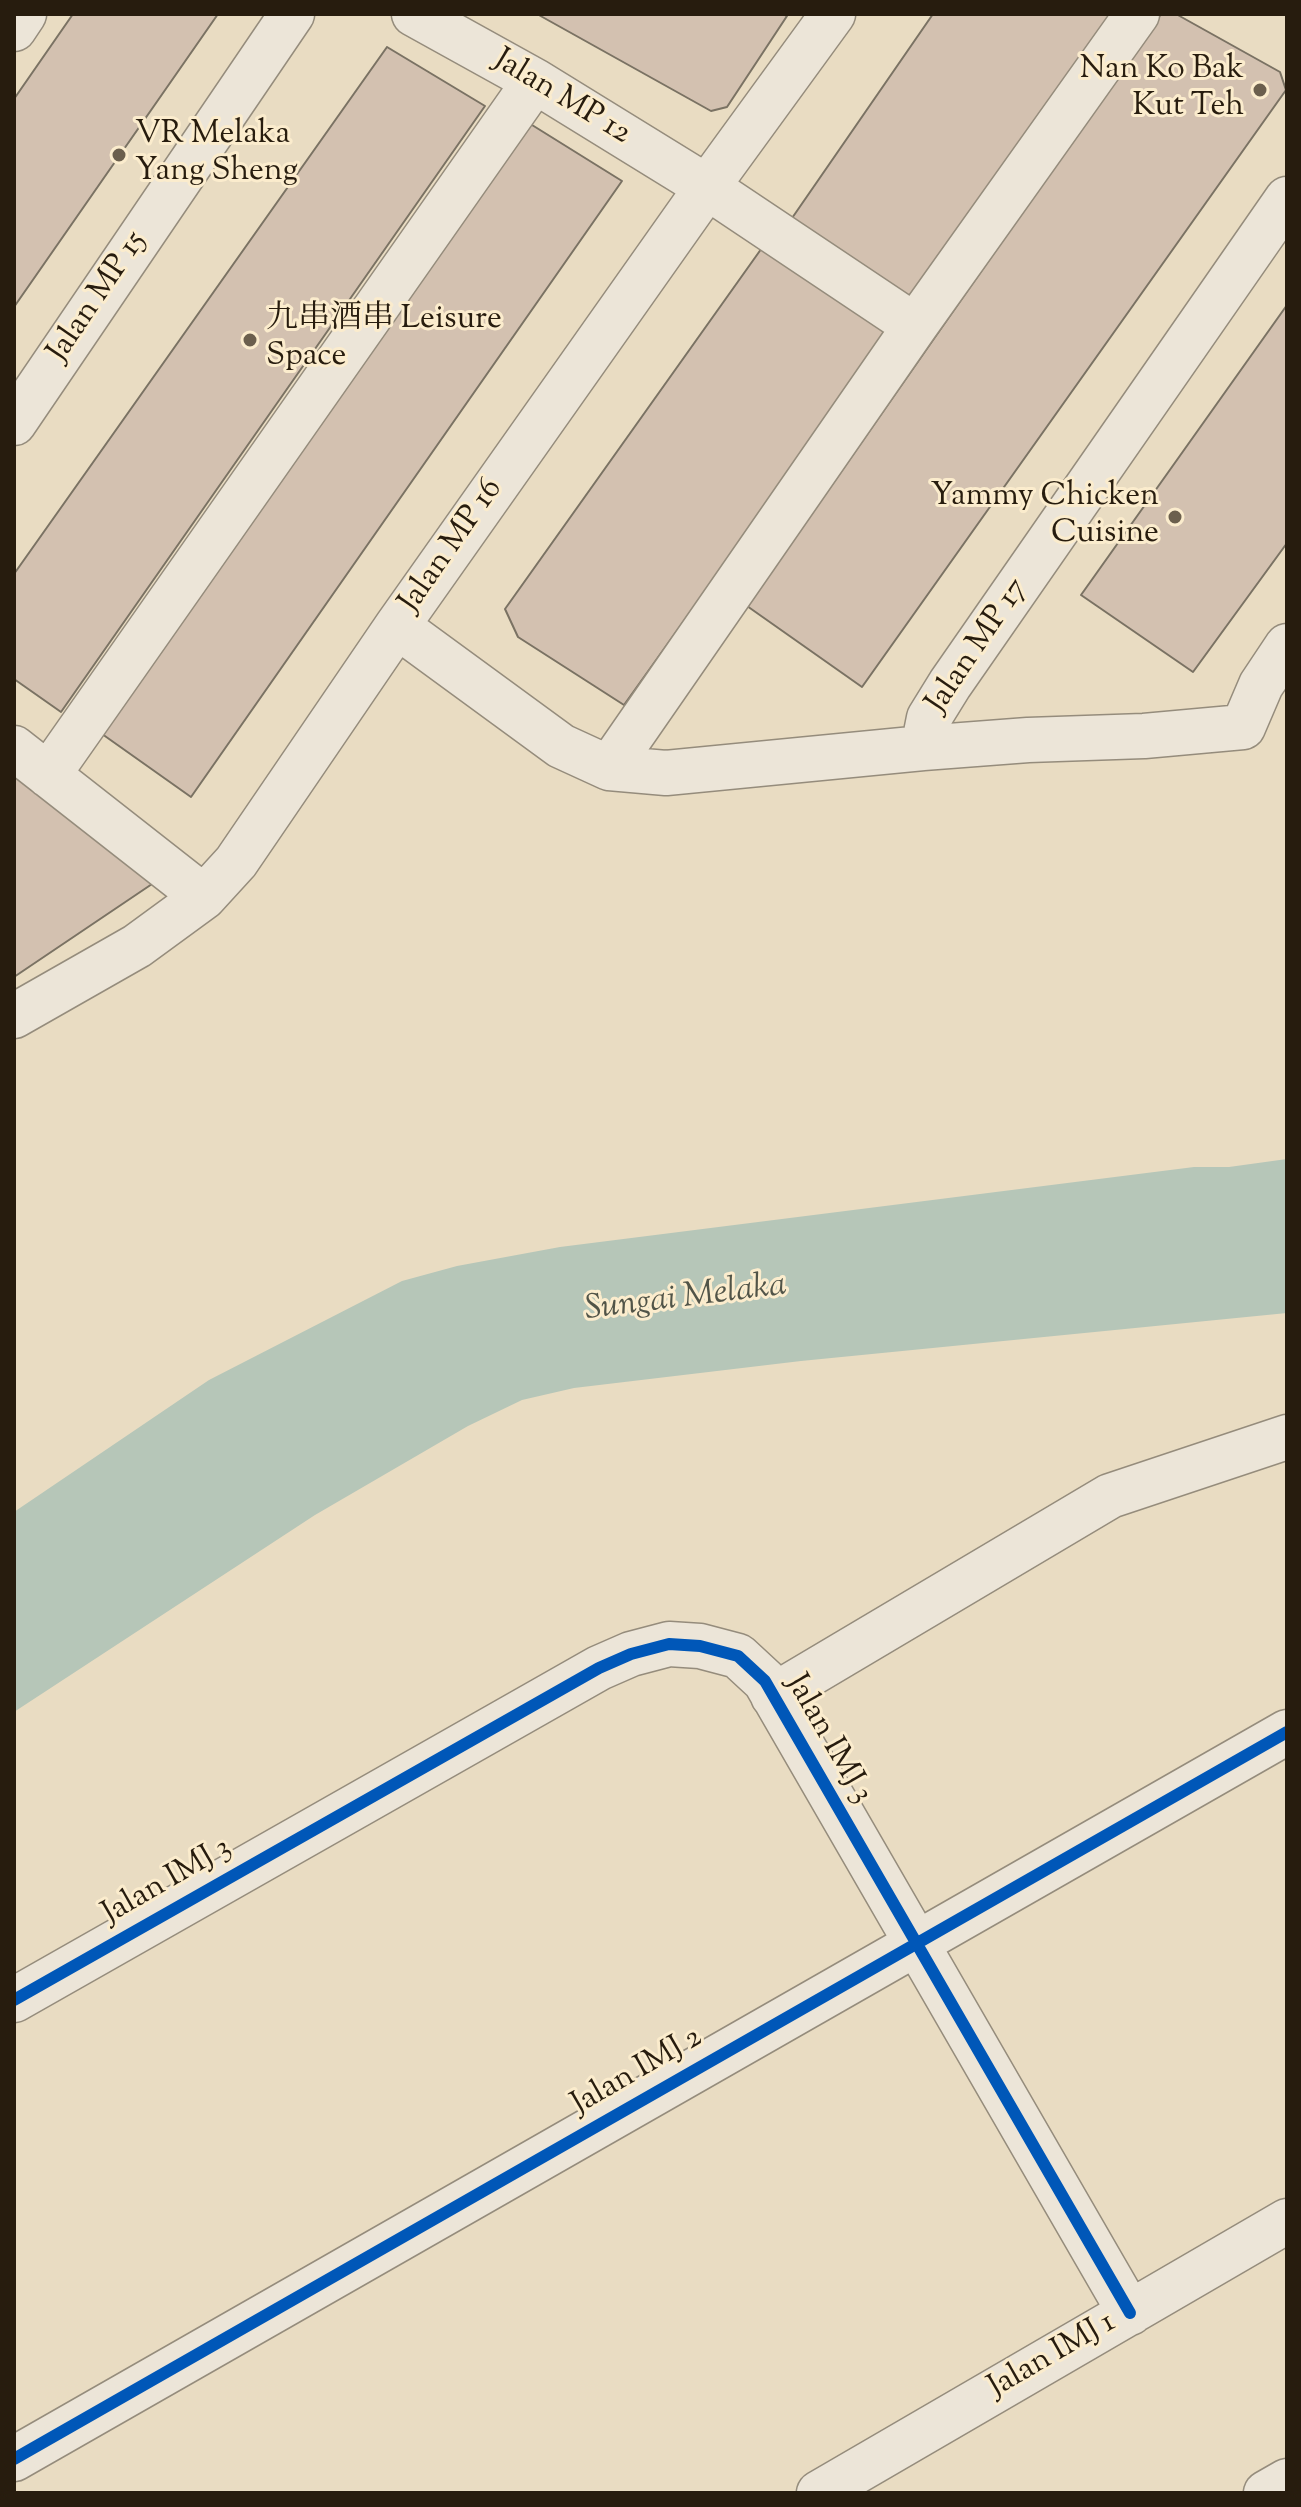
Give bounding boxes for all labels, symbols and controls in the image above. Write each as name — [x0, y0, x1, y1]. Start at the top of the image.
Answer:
street label: Jalan MP 12 — [485, 43, 637, 155]
place label: Nan Ko Bak Kut Teh — [1080, 53, 1244, 128]
marker: Nan Ko Bak Kut Teh — [1251, 81, 1269, 99]
place label: VR Melaka Yang Sheng — [135, 118, 298, 193]
marker: VR Melaka Yang Sheng — [110, 146, 128, 164]
street label: Jalan MP 15 — [41, 225, 157, 371]
place label: 九串酒串 Leisure Space — [266, 303, 502, 378]
marker: 九串酒串 Leisure Space — [241, 331, 259, 349]
street label: Jalan MP 16 — [393, 473, 513, 621]
place label: Yammy Chicken Cuisine — [930, 480, 1159, 555]
marker: Yammy Chicken Cuisine — [1166, 508, 1184, 526]
street label: Jalan MP 17 — [920, 572, 1038, 722]
water label: Sungai Melaka — [583, 1267, 789, 1333]
street label: Jalan IMJ 3 — [775, 1669, 879, 1811]
street label: Jalan IMJ 3 — [97, 1831, 239, 1935]
street label: Jalan IMJ 2 — [566, 2020, 710, 2126]
street label: Jalan IMJ 1 — [983, 2305, 1123, 2409]

